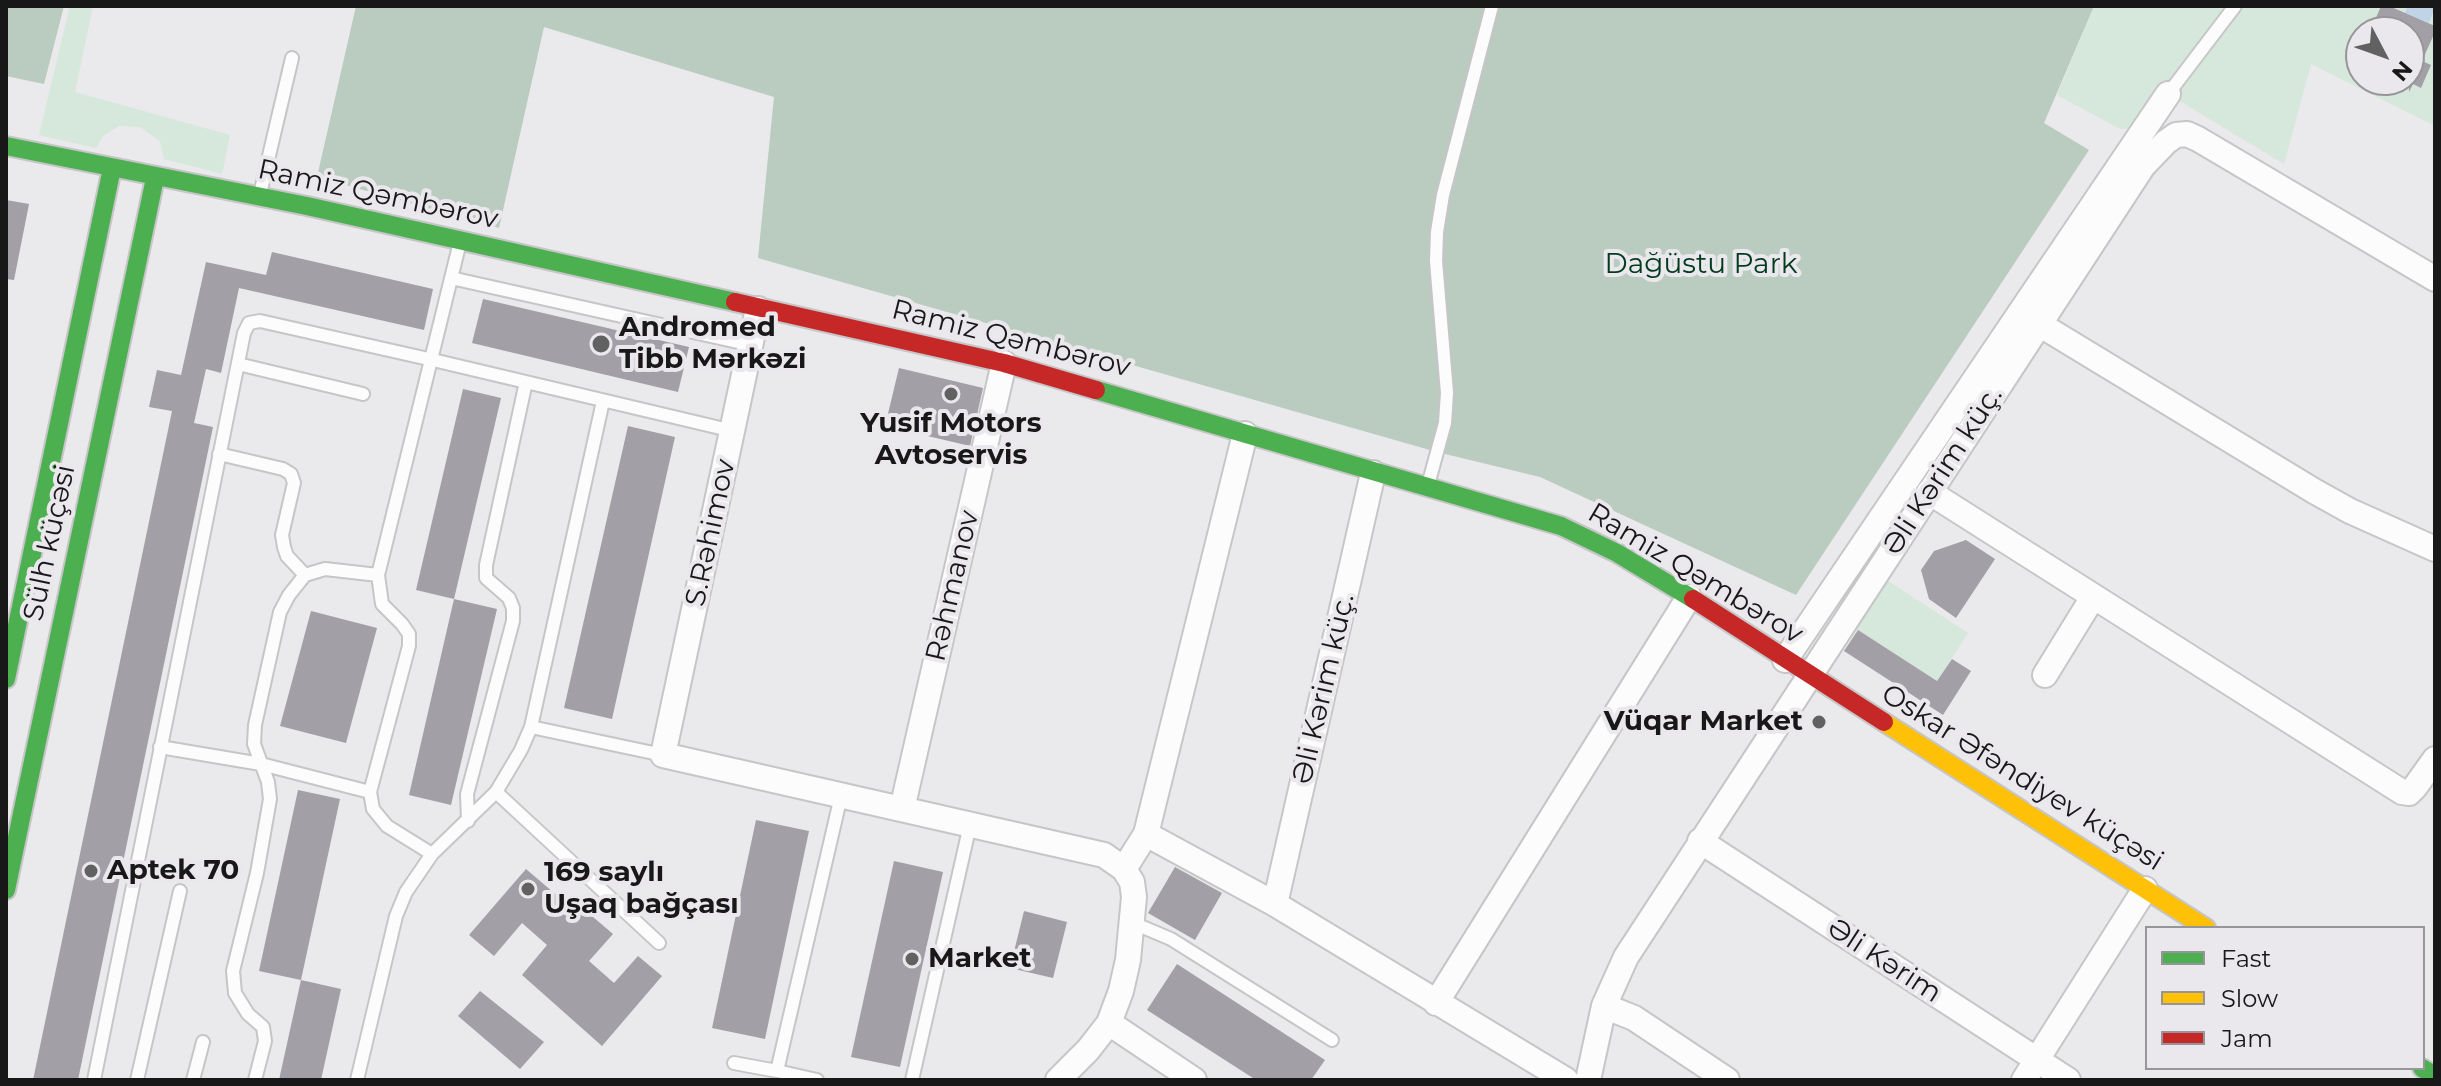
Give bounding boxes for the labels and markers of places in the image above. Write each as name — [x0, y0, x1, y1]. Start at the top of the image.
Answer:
place label: Andromed Tibb Mərkəzi — [619, 311, 806, 377]
marker: Andromed Tibb Mərkəzi — [590, 333, 612, 355]
marker: Yusif Motors Avtoservis — [942, 385, 960, 403]
place label: Yusif Motors Avtoservis — [860, 407, 1042, 473]
place label: Vüqar Market — [1604, 705, 1803, 739]
marker: Vüqar Market — [1810, 713, 1828, 731]
place label: Aptek 70 — [107, 854, 239, 888]
place label: 169 saylı Uşaq bağçası — [544, 856, 739, 922]
marker: Aptek 70 — [82, 862, 100, 880]
marker: 169 saylı Uşaq bağçası — [519, 880, 537, 898]
place label: Market — [928, 942, 1032, 976]
marker: Market — [903, 950, 921, 968]

